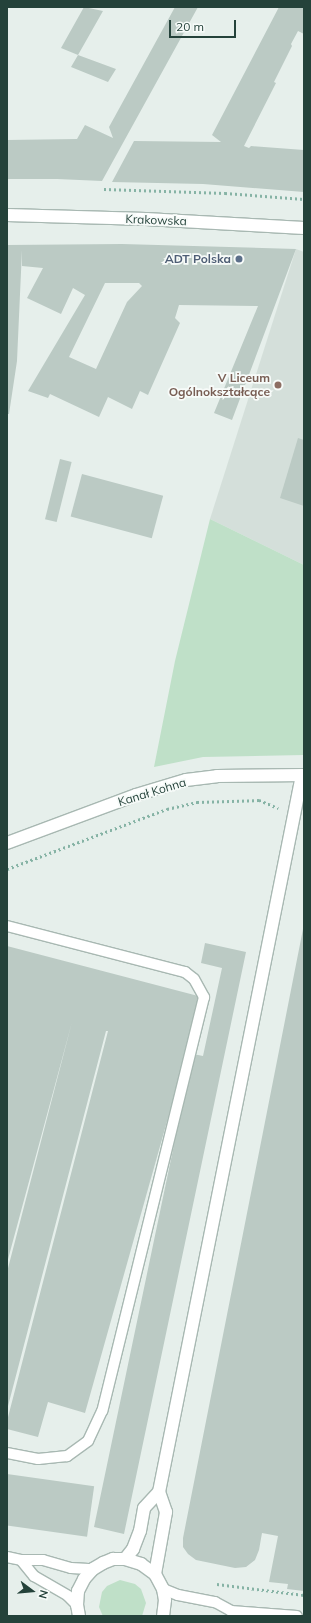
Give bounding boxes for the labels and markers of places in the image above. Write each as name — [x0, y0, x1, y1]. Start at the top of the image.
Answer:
place label: ADT Polska — [165, 252, 231, 266]
marker: ADT Polska — [234, 254, 244, 264]
place label: V Liceum Ogólnokształcące — [169, 371, 270, 399]
marker: V Liceum Ogólnokształcące — [273, 380, 283, 390]

